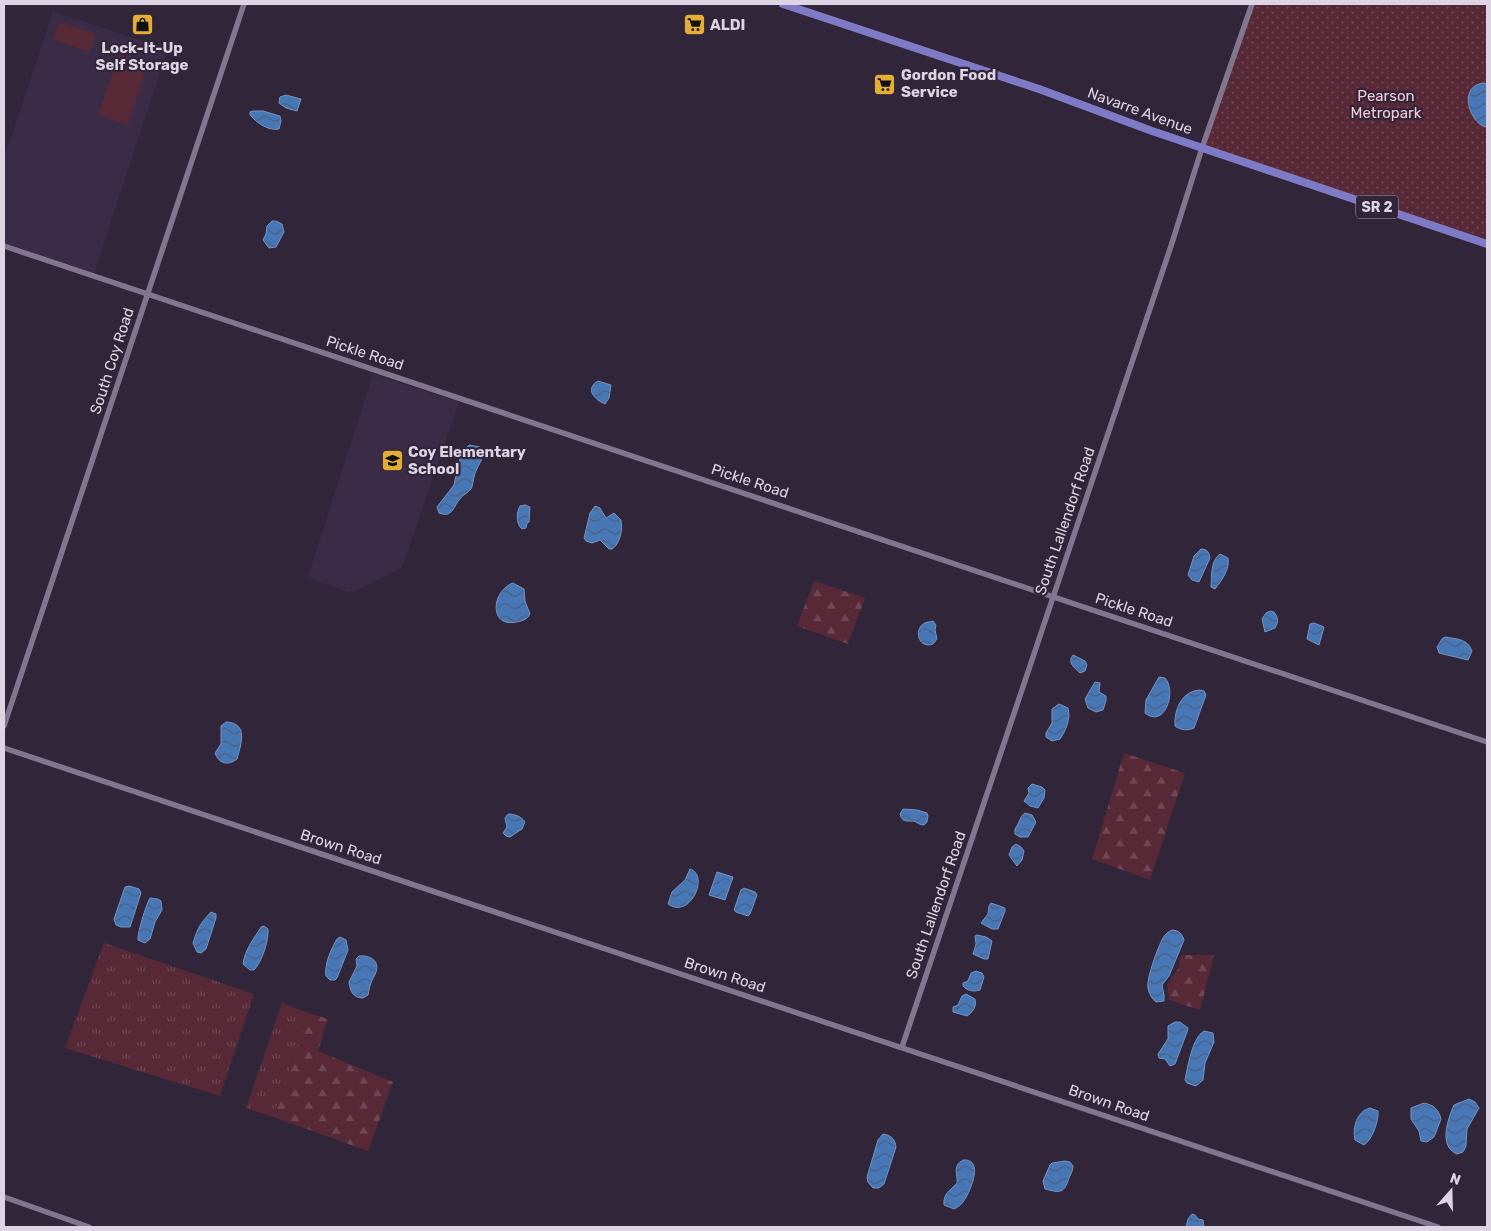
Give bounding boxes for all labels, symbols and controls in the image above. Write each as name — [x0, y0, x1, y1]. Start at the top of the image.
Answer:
shop icon: Lock-It-Up Self Storage — [130, 13, 154, 37]
supermarket icon: ALDI — [682, 13, 706, 37]
place label: ALDI — [710, 16, 745, 34]
place label: Lock-It-Up Self Storage — [96, 39, 188, 74]
place label: Gordon Food Service — [901, 66, 996, 101]
supermarket icon: Gordon Food Service — [873, 72, 897, 96]
street label: Navarre Avenue — [1085, 84, 1195, 138]
park label: Pearson Metropark — [1351, 87, 1422, 122]
road number: SR 2 — [1356, 196, 1398, 218]
street label: South Coy Road — [86, 305, 138, 417]
street label: Pickle Road — [324, 332, 406, 374]
place label: Coy Elementary School — [408, 443, 526, 478]
street label: South Lallendorf Road — [1031, 445, 1099, 597]
school or university icon: Coy Elementary School — [380, 449, 404, 473]
street label: Pickle Road — [709, 460, 791, 502]
street label: Pickle Road — [1093, 589, 1175, 631]
street label: Brown Road — [298, 825, 384, 869]
street label: South Lallendorf Road — [902, 829, 970, 981]
street label: Brown Road — [682, 953, 768, 997]
street label: Brown Road — [1066, 1081, 1152, 1125]
north arrow — [1426, 1166, 1476, 1216]
text: N — [1448, 1170, 1463, 1189]

